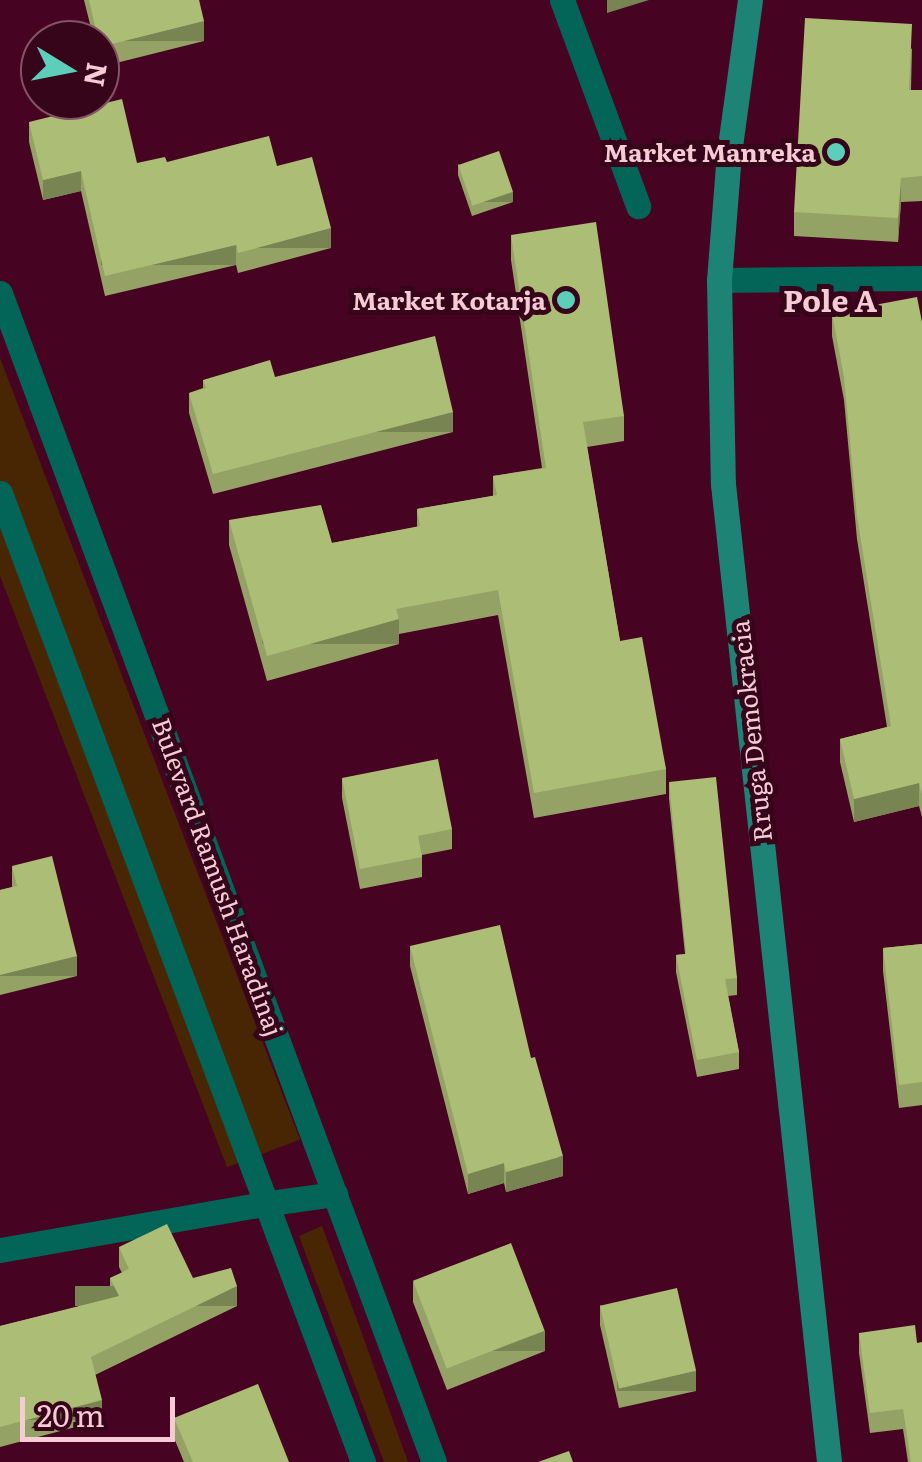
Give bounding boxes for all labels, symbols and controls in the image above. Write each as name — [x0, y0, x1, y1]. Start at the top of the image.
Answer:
north arrow — [20, 20, 120, 120]
text: N — [75, 60, 120, 90]
place label: Market Manreka — [604, 137, 816, 167]
marker: Market Manreka — [825, 141, 847, 163]
district label: Pole A — [783, 281, 877, 317]
place label: Market Kotarja — [352, 285, 546, 315]
marker: Market Kotarja — [555, 289, 577, 311]
street label: Rruga Demokracia — [724, 619, 778, 843]
street label: Bulevard Ramush Haradinaj — [146, 714, 290, 1040]
scale bar — [25, 1377, 180, 1439]
text: 20 m — [37, 1392, 105, 1436]

